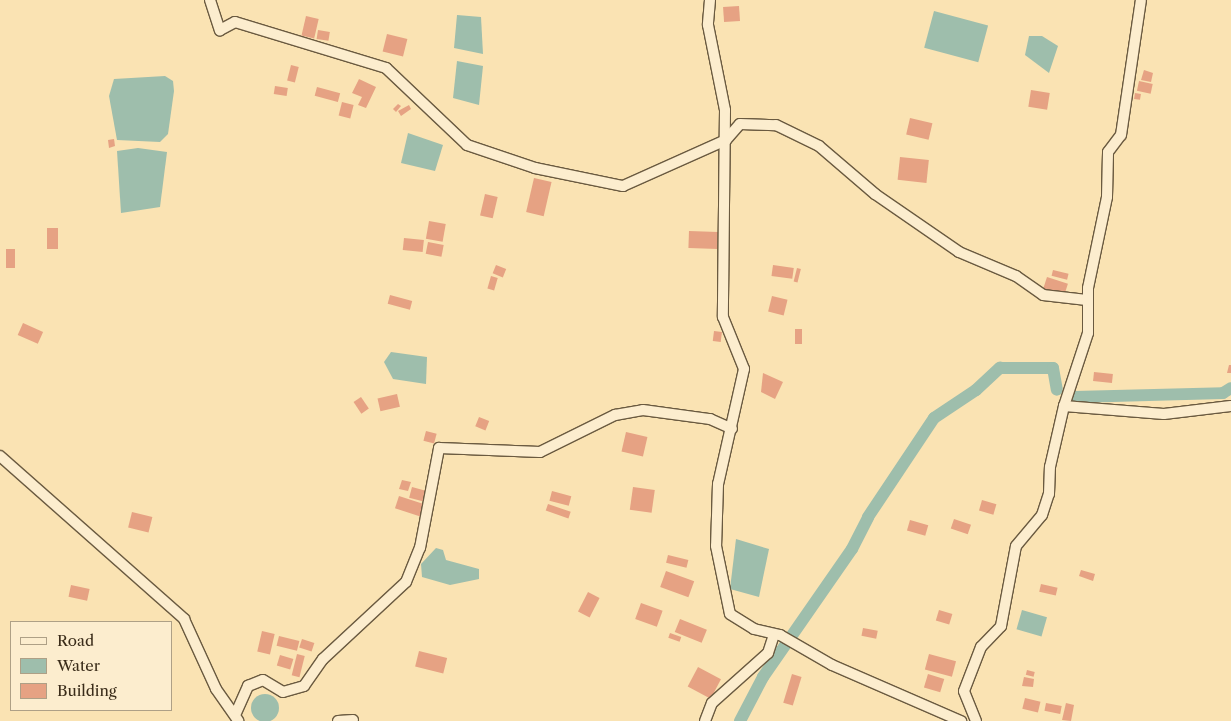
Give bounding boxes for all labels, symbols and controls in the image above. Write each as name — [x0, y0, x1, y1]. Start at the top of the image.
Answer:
legend — [10, 621, 172, 711]
text: Road — [57, 631, 94, 650]
text: Water — [57, 656, 100, 675]
text: Building — [57, 681, 117, 700]

